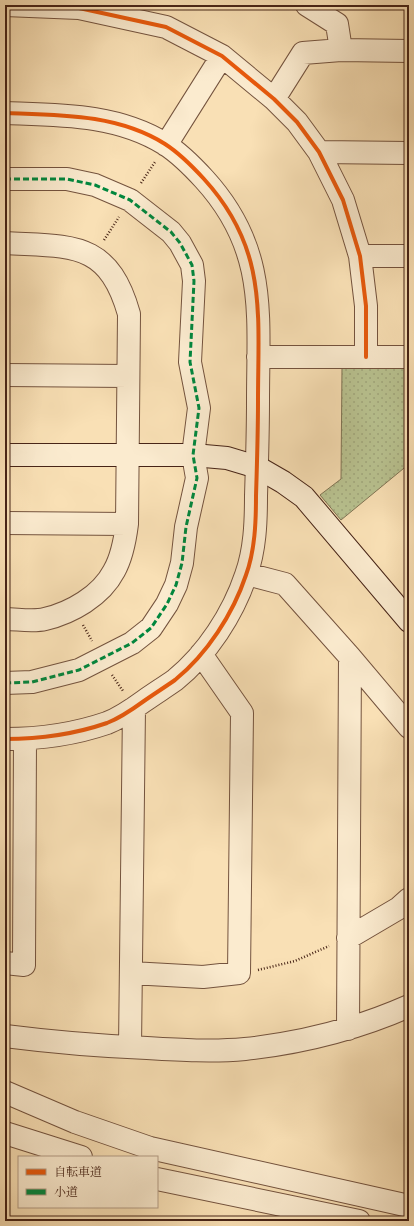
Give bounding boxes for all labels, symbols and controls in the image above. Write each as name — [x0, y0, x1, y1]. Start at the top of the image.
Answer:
legend — [18, 1156, 158, 1208]
text: 自転車道 — [54, 1165, 102, 1179]
text: 小道 — [54, 1185, 78, 1199]

